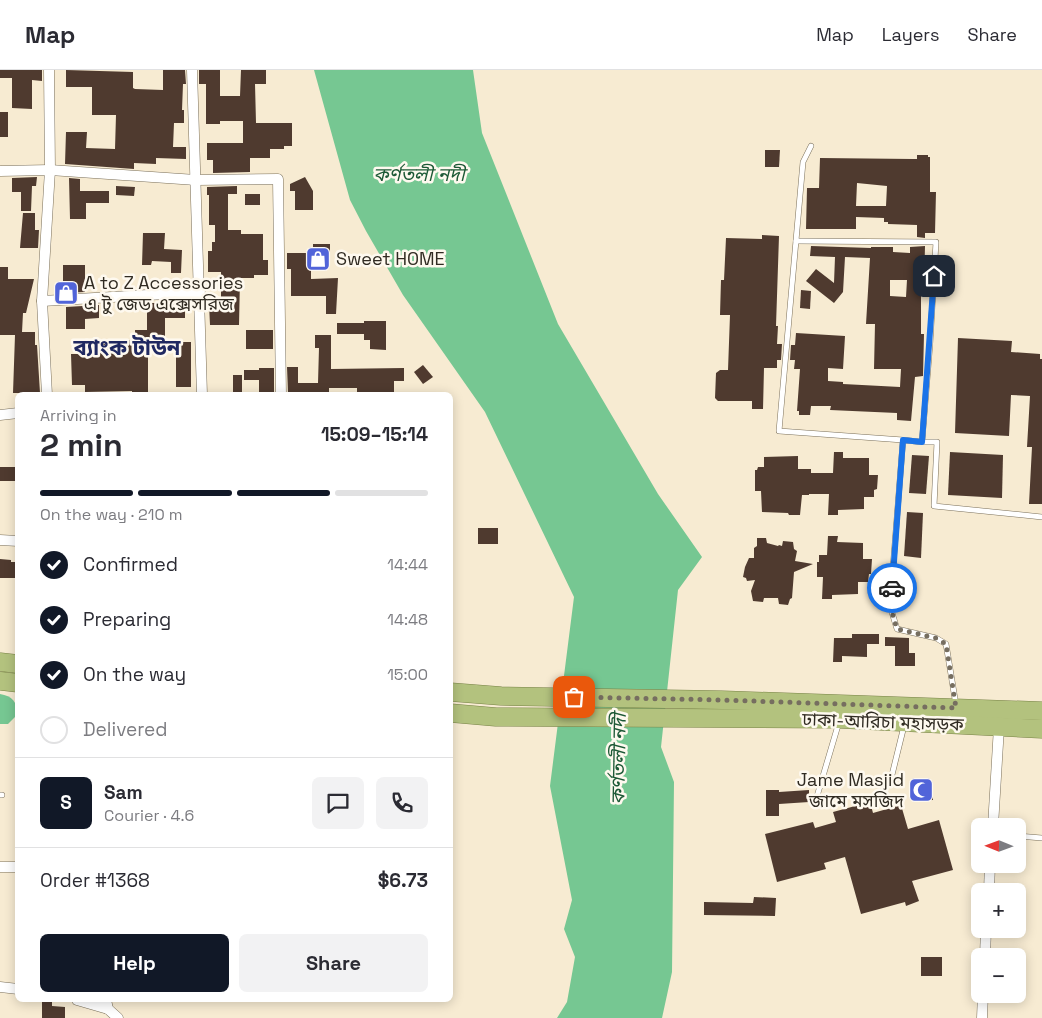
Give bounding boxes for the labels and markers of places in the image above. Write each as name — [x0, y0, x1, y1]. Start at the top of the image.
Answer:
shop icon: Sweet HOME — [305, 246, 331, 272]
place label: Sweet HOME — [336, 247, 445, 270]
pin — [913, 255, 955, 297]
place label: A to Z Accessories এ টু জেড এক্সেসরিজ — [84, 271, 243, 315]
shop icon: A to Z Accessories এ টু জেড এক্সেসরিজ — [53, 280, 79, 306]
pin — [553, 676, 595, 718]
place label: Jame Masjid জামে মসজিদ — [797, 768, 905, 812]
mosque icon: Jame Masjid জামে মসজিদ — [908, 777, 934, 803]

